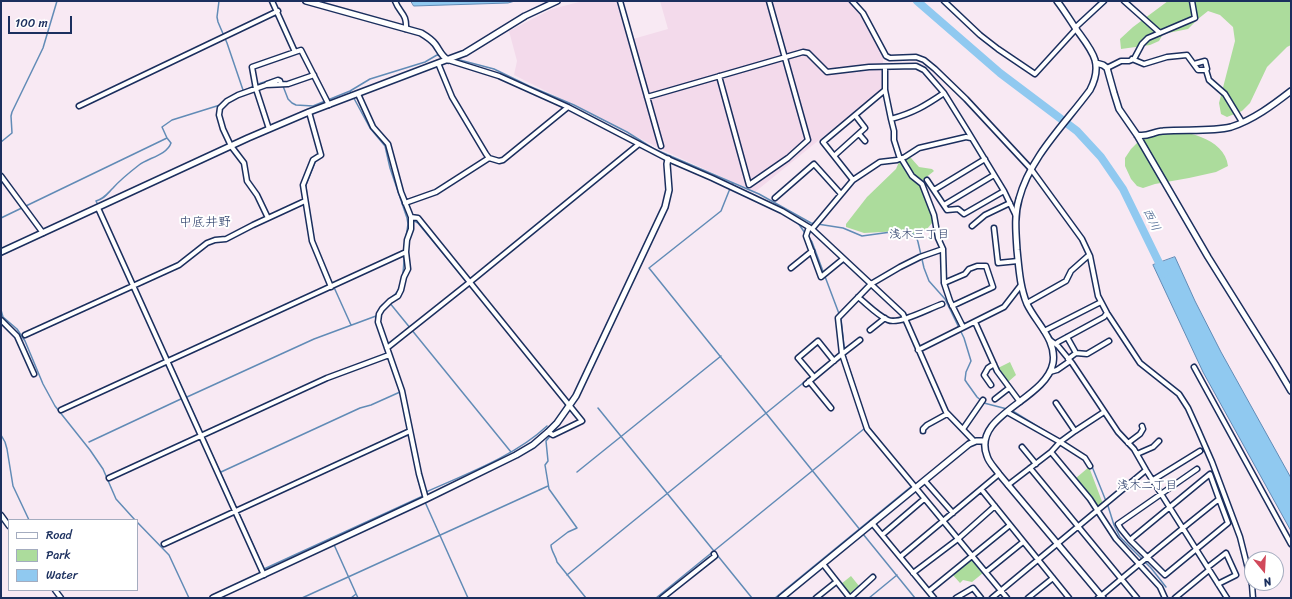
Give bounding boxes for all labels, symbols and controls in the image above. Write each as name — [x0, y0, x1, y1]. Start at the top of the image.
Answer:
scale bar — [10, 8, 74, 34]
text: 100 m — [15, 12, 48, 34]
water label: 西川 — [1139, 206, 1163, 234]
district label: 中底井野 — [179, 215, 231, 231]
district label: 浅木三丁目 — [889, 228, 949, 242]
district label: 浅木二丁目 — [1117, 479, 1177, 493]
legend — [8, 519, 138, 591]
text: Road — [46, 524, 72, 546]
text: Park — [46, 544, 71, 566]
north arrow — [1244, 551, 1284, 591]
text: Water — [46, 564, 78, 586]
text: N — [1261, 572, 1274, 592]

